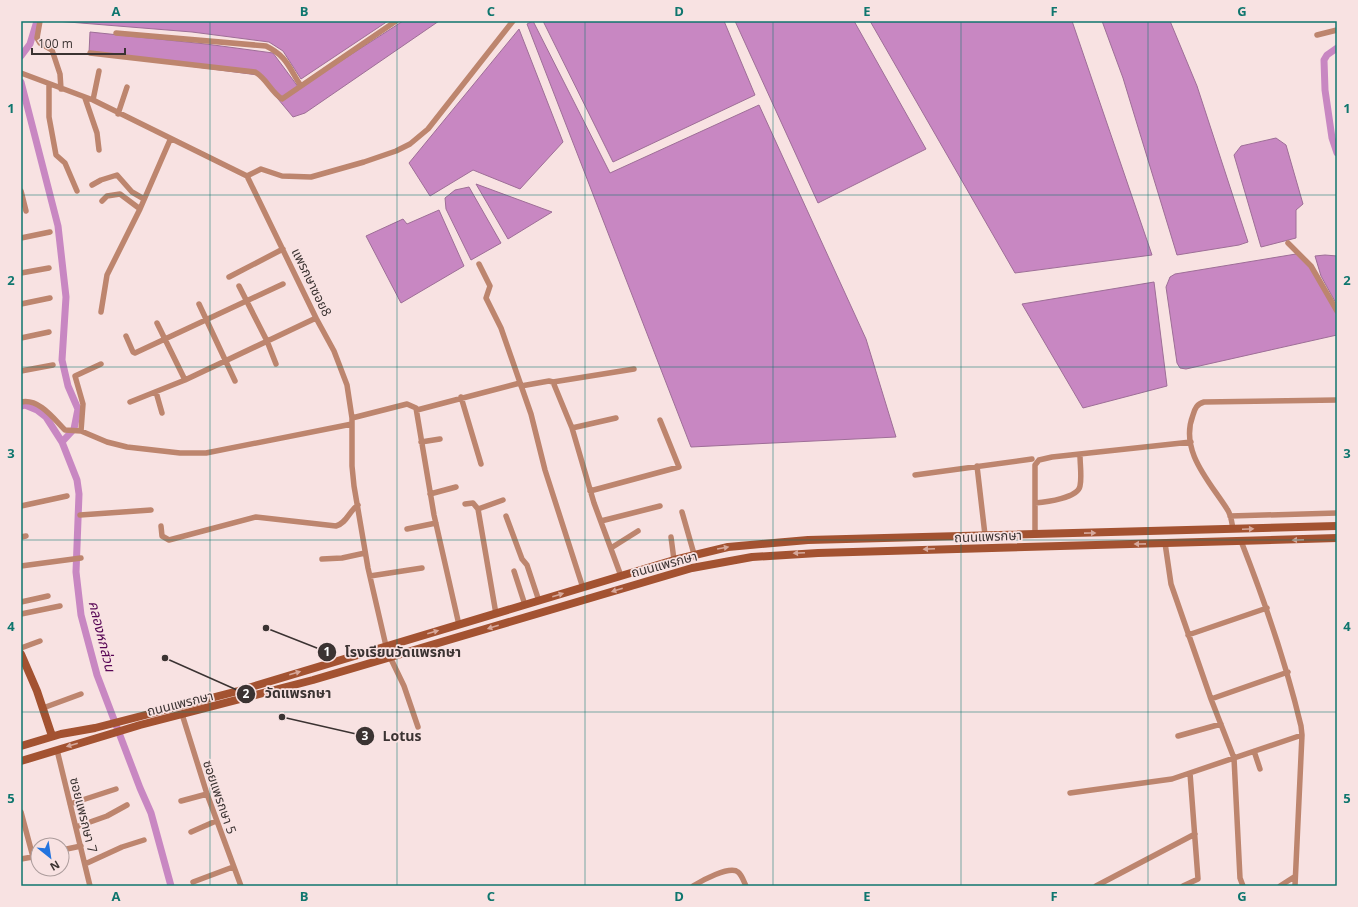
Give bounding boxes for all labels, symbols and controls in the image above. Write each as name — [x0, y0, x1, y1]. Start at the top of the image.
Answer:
text: A — [112, 2, 121, 20]
text: B — [300, 2, 309, 20]
text: C — [487, 2, 495, 20]
text: D — [674, 2, 684, 20]
text: E — [863, 2, 871, 20]
text: F — [1050, 2, 1058, 20]
text: G — [1237, 2, 1247, 20]
scale bar — [32, 30, 125, 56]
text: 100 m — [38, 35, 73, 52]
text: 1 — [7, 99, 15, 117]
text: 1 — [1343, 99, 1351, 117]
street label: แพรกษาซอย8 — [288, 245, 336, 319]
text: 2 — [7, 271, 15, 289]
text: 2 — [1343, 271, 1351, 289]
text: 3 — [7, 444, 15, 462]
text: 3 — [1343, 444, 1351, 462]
street label: ถนนแพรกษา — [954, 526, 1022, 546]
one-way arrow — [1242, 526, 1255, 532]
one-way arrow — [1084, 530, 1097, 536]
one-way arrow — [1292, 536, 1304, 543]
one-way arrow — [1133, 541, 1146, 547]
one-way arrow — [717, 545, 729, 551]
one-way arrow — [923, 546, 935, 553]
street label: ถนนแพรกษา — [629, 547, 699, 581]
one-way arrow — [793, 550, 805, 557]
one-way arrow — [611, 587, 623, 593]
one-way arrow — [552, 592, 564, 598]
water label: คลองหกส่วน — [85, 599, 121, 675]
text: 4 — [7, 617, 15, 635]
text: 4 — [1343, 617, 1351, 635]
one-way arrow — [486, 624, 498, 630]
one-way arrow — [428, 629, 440, 635]
callout: โรงเรียนวัดแพรกษา — [317, 639, 469, 665]
text: โรงเรียนวัดแพรกษา — [345, 642, 461, 661]
text: 1 — [324, 643, 330, 660]
one-way arrow — [290, 670, 302, 676]
callout: วัดแพรกษา — [236, 681, 339, 707]
text: วัดแพรกษา — [265, 683, 331, 702]
text: 2 — [243, 685, 250, 702]
street label: ถนนแพรกษา — [145, 686, 215, 720]
callout: Lotus — [355, 723, 430, 749]
text: Lotus — [383, 726, 421, 745]
text: 3 — [362, 727, 369, 744]
one-way arrow — [65, 742, 77, 748]
street label: ซอยแพรกษา 5 — [199, 758, 241, 836]
street label: ซอยแพรกษา 7 — [66, 775, 102, 855]
text: 5 — [7, 789, 15, 807]
text: 5 — [1343, 789, 1351, 807]
north arrow — [30, 837, 70, 877]
text: N — [48, 857, 63, 875]
text: A — [112, 887, 121, 905]
text: B — [300, 887, 309, 905]
text: C — [487, 887, 495, 905]
text: D — [674, 887, 684, 905]
text: E — [863, 887, 871, 905]
text: F — [1050, 887, 1058, 905]
text: G — [1237, 887, 1247, 905]

